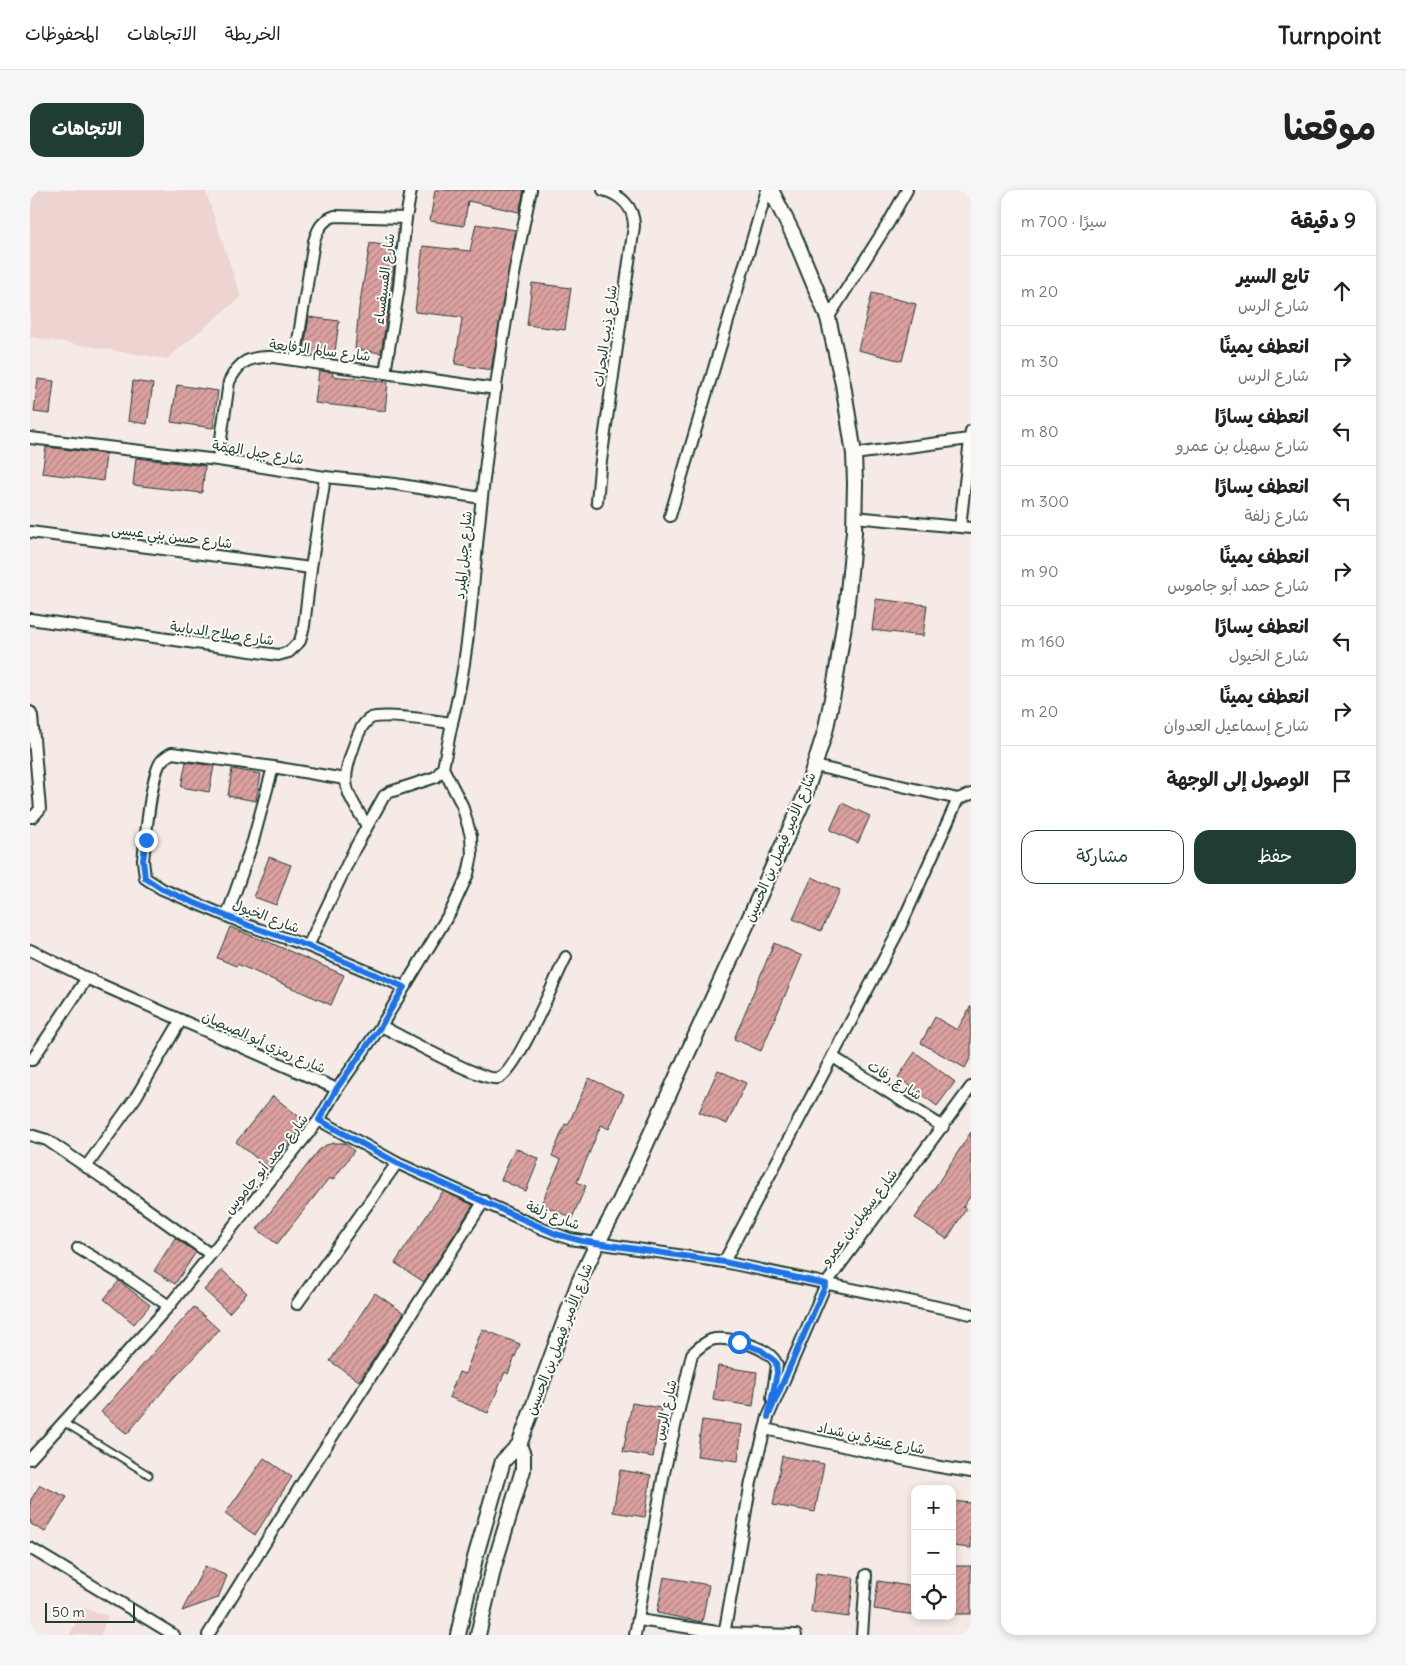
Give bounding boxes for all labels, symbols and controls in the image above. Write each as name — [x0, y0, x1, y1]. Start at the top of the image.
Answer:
text: Turnpoint — [1278, 20, 1381, 50]
text: المحفوظات — [25, 22, 99, 45]
text: الاتجاهات — [127, 22, 197, 45]
text: الخريطة — [225, 22, 281, 45]
button: الاتجاهات — [30, 103, 144, 157]
text: موقعنا — [1283, 105, 1376, 149]
text: 9 دقيقة — [1290, 207, 1356, 234]
text: سيرًا · 700 m — [1021, 211, 1107, 231]
street label: شارع الفسيفساء — [369, 232, 400, 326]
text: تابع السير — [1237, 264, 1309, 288]
icon: ahead — [1328, 277, 1356, 305]
text: 20 m — [1021, 281, 1058, 301]
street label: شارع ذيب البحرات — [589, 284, 622, 388]
text: شارع الرس — [1238, 295, 1309, 315]
text: انعطف يمينًا — [1220, 334, 1309, 358]
street label: شارع سالم الرفايعة — [268, 335, 372, 367]
icon: right — [1328, 347, 1356, 375]
text: 30 m — [1021, 351, 1058, 371]
text: شارع الرس — [1238, 365, 1309, 385]
text: انعطف يسارًا — [1215, 404, 1309, 428]
icon: left — [1328, 417, 1356, 445]
text: 80 m — [1021, 421, 1059, 441]
text: شارع سهيل بن عمرو — [1176, 435, 1309, 455]
street label: شارع جبل الهمّة — [211, 436, 305, 469]
text: انعطف يسارًا — [1215, 474, 1309, 498]
icon: left — [1328, 487, 1356, 515]
text: 300 m — [1021, 491, 1069, 511]
text: شارع زلفة — [1245, 505, 1309, 525]
street label: شارع جبل المبرد — [450, 510, 477, 600]
street label: شارع حسن بني عيسى — [110, 520, 233, 556]
text: انعطف يمينًا — [1220, 544, 1309, 568]
icon: right — [1328, 557, 1356, 585]
text: 90 m — [1021, 561, 1059, 581]
text: شارع حمد أبو جاموس — [1167, 575, 1309, 595]
text: انعطف يسارًا — [1215, 614, 1309, 638]
street label: شارع صلاح الدبايبة — [169, 617, 275, 650]
icon: left — [1328, 627, 1356, 655]
text: 160 m — [1021, 631, 1065, 651]
text: شارع الخيول — [1229, 645, 1309, 665]
text: انعطف يمينًا — [1220, 684, 1309, 708]
icon: right — [1328, 697, 1356, 725]
text: 20 m — [1021, 701, 1058, 721]
text: شارع إسماعيل العدوان — [1164, 715, 1309, 735]
text: الوصول إلى الوجهة — [1166, 767, 1309, 791]
icon: arrive — [1328, 767, 1356, 795]
street label: شارع الأمير فيصل بن الحسين — [740, 769, 821, 925]
route end — [135, 829, 158, 852]
button: مشاركة — [1021, 830, 1184, 884]
button: حفظ — [1194, 830, 1356, 884]
street label: شارع الخيول — [230, 895, 302, 938]
street label: شارع رمزي أبو الصيصان — [199, 1007, 329, 1079]
street label: شارع رفات — [864, 1056, 926, 1105]
street label: شارع حمد أبو جاموس — [220, 1110, 313, 1219]
street label: شارع سهيل بن عمرو — [816, 1165, 902, 1270]
street label: شارع زلفة — [523, 1196, 583, 1234]
street label: شارع الأمير فيصل بن الحسين — [522, 1261, 597, 1418]
route start — [728, 1331, 751, 1354]
street label: شارع الرس — [649, 1378, 682, 1442]
street label: شارع عنترة بن شداد — [815, 1418, 927, 1459]
map controls — [911, 1485, 956, 1620]
button: + — [911, 1485, 956, 1530]
button: − — [911, 1530, 956, 1575]
button: locate — [911, 1575, 956, 1620]
scale bar — [45, 1600, 135, 1623]
text: 50 m — [52, 1603, 85, 1621]

